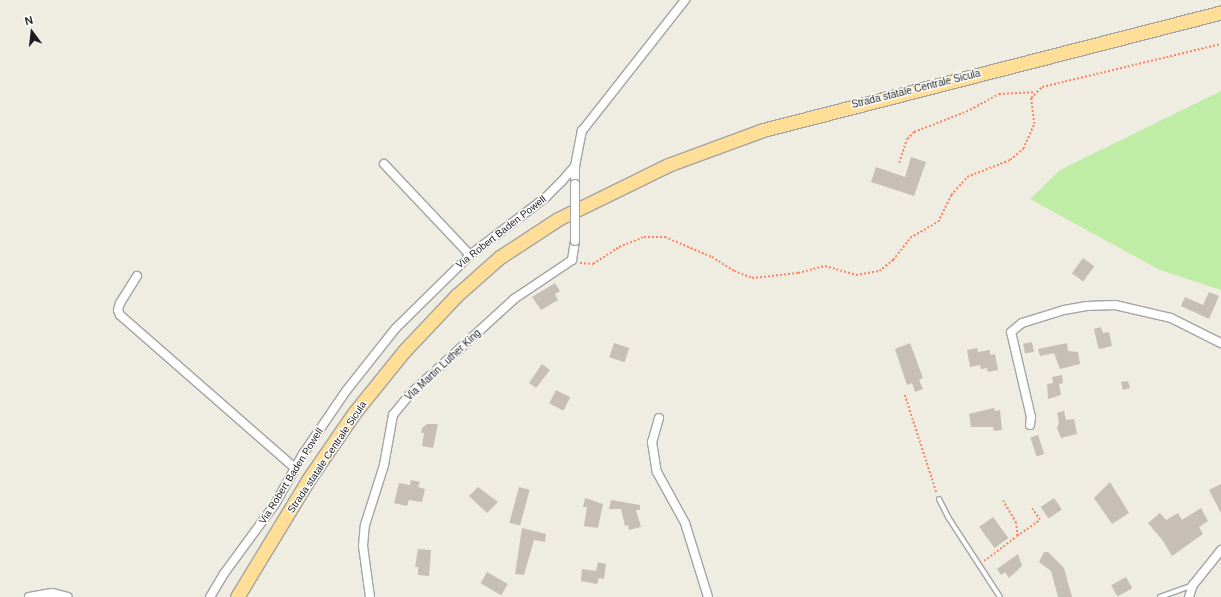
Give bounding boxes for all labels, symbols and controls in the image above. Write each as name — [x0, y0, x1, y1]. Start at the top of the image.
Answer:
north arrow — [12, 12, 52, 52]
text: N — [23, 14, 34, 27]
street label: Strada statale Centrale Sicula — [850, 67, 982, 111]
street label: Via Robert Baden Powell — [454, 193, 548, 271]
street label: Via Martin Luther King — [403, 327, 483, 403]
street label: Strada statale Centrale Sicula — [285, 399, 369, 515]
street label: Via Robert Baden Powell — [257, 426, 325, 526]

